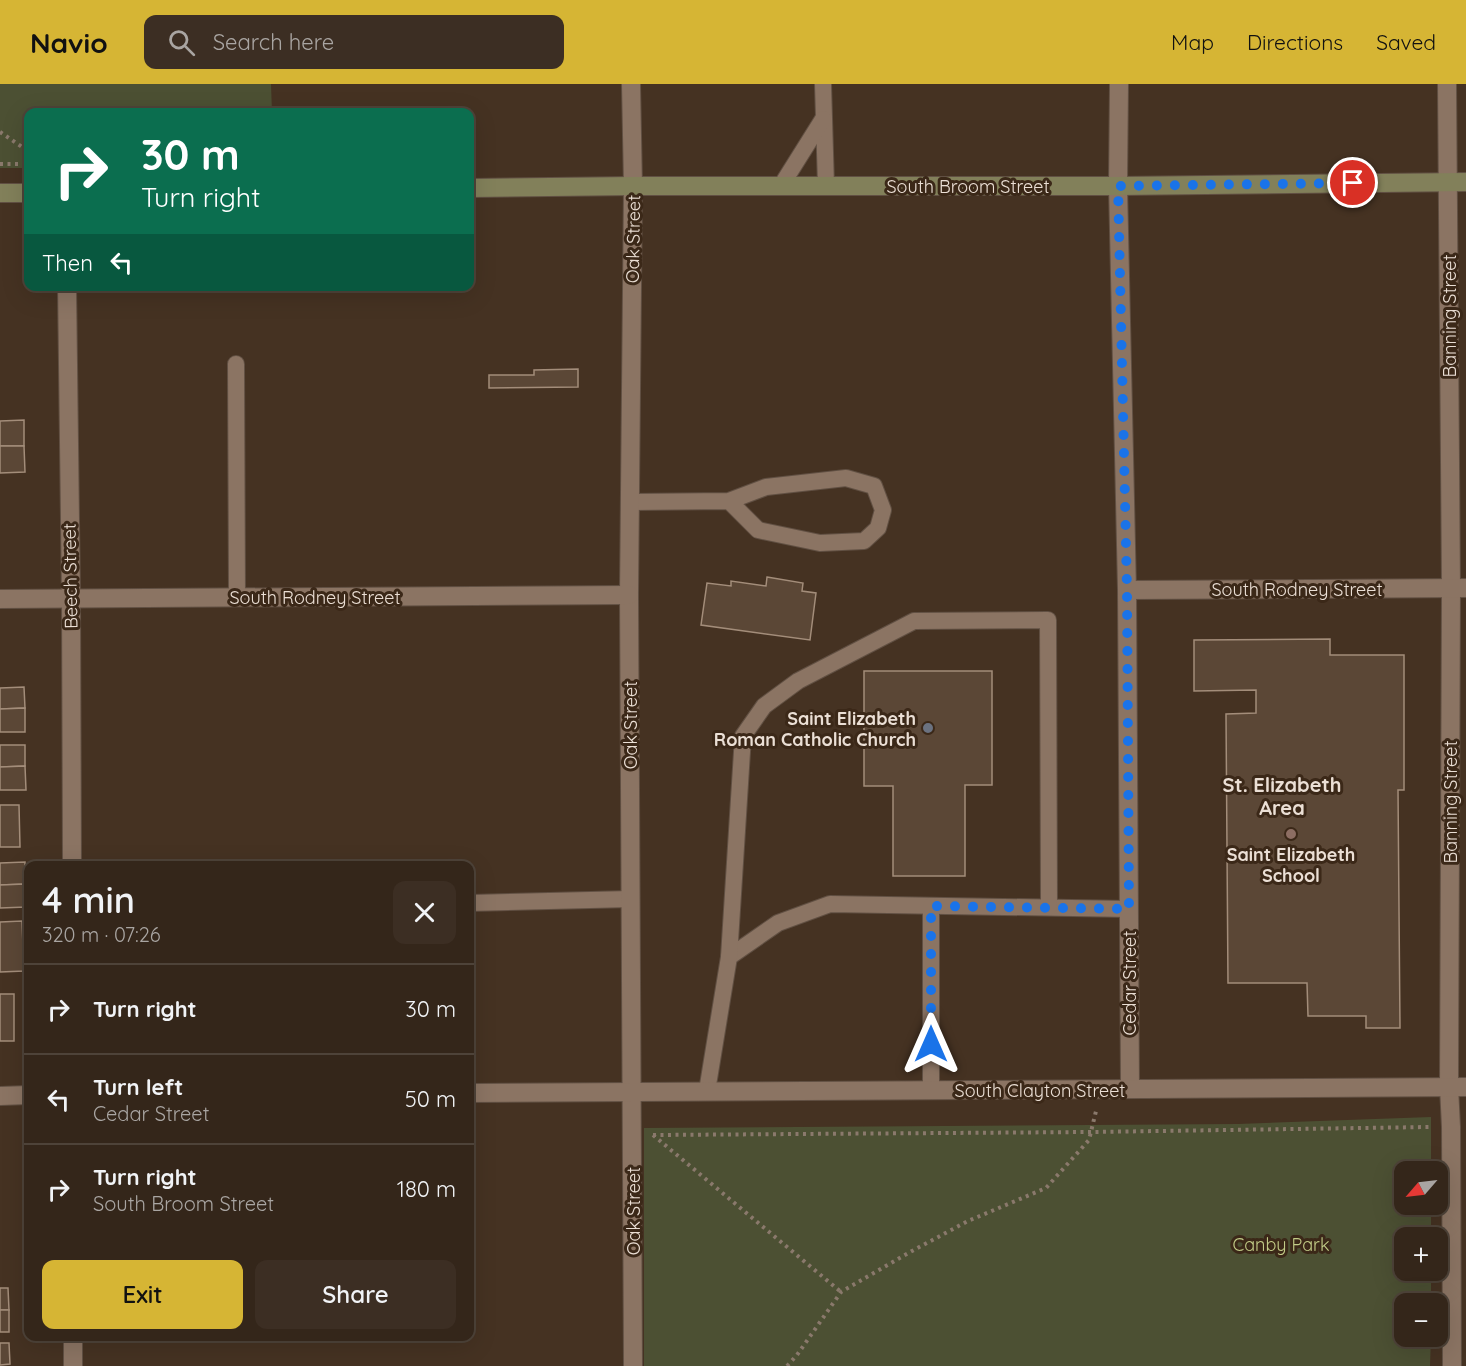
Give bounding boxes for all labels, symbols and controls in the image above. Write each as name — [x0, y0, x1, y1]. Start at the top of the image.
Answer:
search box — [144, 15, 564, 69]
text: Navio — [30, 25, 108, 60]
icon: search — [165, 26, 198, 59]
text: Search here — [213, 28, 334, 56]
text: Map — [1171, 29, 1214, 55]
text: Directions — [1247, 29, 1343, 55]
text: Saved — [1376, 29, 1436, 55]
text: 30 m — [141, 128, 240, 181]
icon: right — [42, 132, 120, 210]
pin — [1327, 157, 1378, 208]
icon: arrive — [1336, 166, 1369, 199]
street label: South Broom Street — [887, 175, 1050, 198]
text: Turn right — [141, 180, 260, 214]
street label: Oak Street — [621, 195, 645, 283]
icon: left — [105, 246, 138, 279]
text: Then — [42, 249, 93, 277]
street label: Banning Street — [1438, 254, 1461, 378]
street label: Beech Street — [58, 523, 82, 629]
street label: South Rodney Street — [1211, 578, 1383, 601]
street label: South Rodney Street — [229, 586, 401, 609]
street label: Oak Street — [619, 681, 642, 769]
place label: Saint Elizabeth Roman Catholic Church — [714, 707, 916, 751]
marker: Saint Elizabeth Roman Catholic Church — [921, 721, 935, 735]
street label: Banning Street — [1439, 740, 1462, 864]
district label: St. Elizabeth Area — [1223, 772, 1341, 820]
marker: Saint Elizabeth School — [1284, 827, 1298, 841]
place label: Saint Elizabeth School — [1227, 843, 1355, 887]
text: 4 min — [42, 877, 135, 922]
button: close — [393, 881, 456, 944]
text: 320 m · 07:26 — [42, 922, 161, 947]
street label: Cedar Street — [1118, 931, 1141, 1035]
icon: right — [42, 993, 75, 1026]
text: Turn right — [93, 995, 197, 1023]
text: 30 m — [405, 995, 456, 1023]
position arrow — [899, 1012, 963, 1076]
text: Turn left — [93, 1073, 183, 1101]
street label: South Clayton Street — [955, 1079, 1125, 1102]
icon: left — [42, 1083, 75, 1116]
text: 50 m — [405, 1085, 456, 1113]
text: Cedar Street — [93, 1101, 209, 1126]
north arrow — [1394, 1161, 1448, 1215]
map controls — [1394, 1161, 1448, 1347]
text: Turn right — [93, 1163, 197, 1191]
street label: Oak Street — [622, 1167, 645, 1255]
icon: right — [42, 1173, 75, 1206]
text: 180 m — [397, 1175, 456, 1203]
text: South Broom Street — [93, 1191, 274, 1216]
button: + — [1394, 1227, 1448, 1281]
park label: Canby Park — [1232, 1233, 1330, 1256]
button: Exit — [42, 1260, 243, 1329]
button: Share — [255, 1260, 456, 1329]
button: − — [1394, 1293, 1448, 1347]

